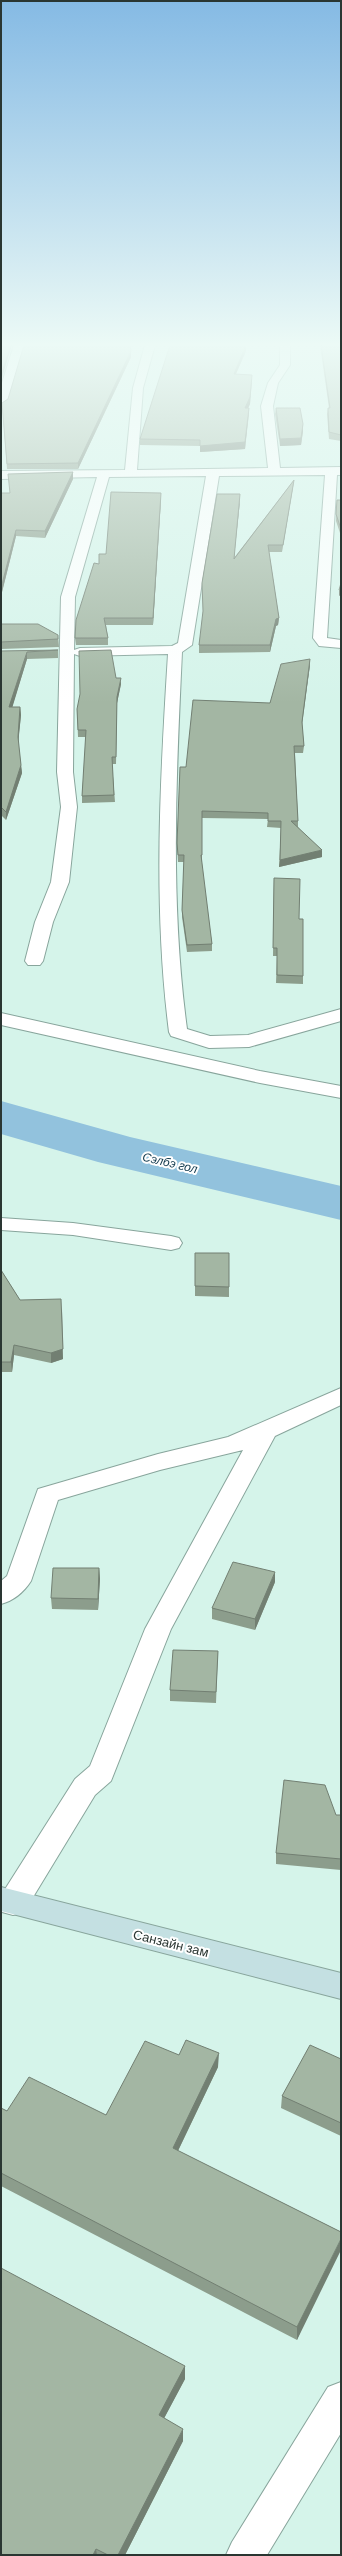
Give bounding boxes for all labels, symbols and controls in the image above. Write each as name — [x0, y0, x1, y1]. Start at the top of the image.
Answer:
water label: Сэлбэ гол — [141, 1150, 199, 1176]
street label: Санзайн зам — [132, 1927, 210, 1960]

